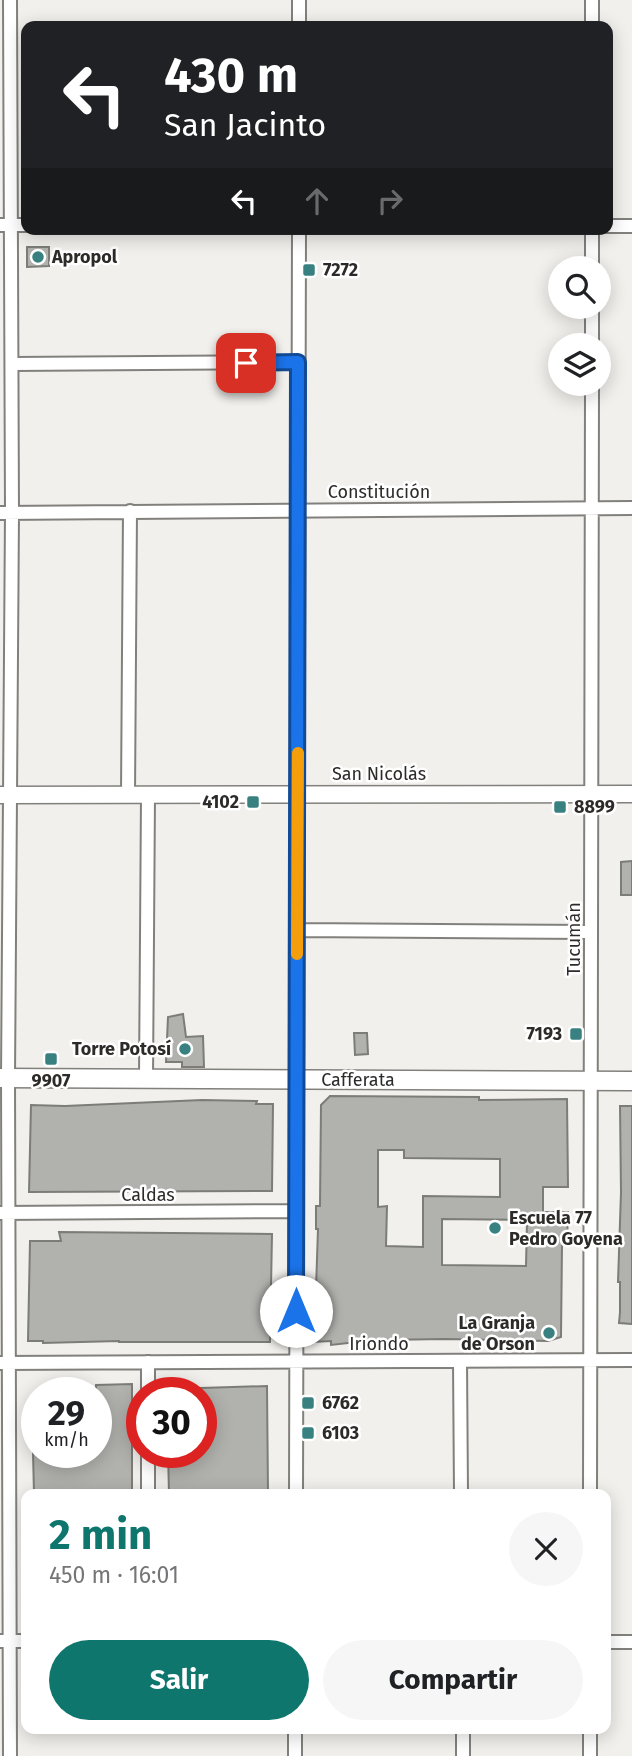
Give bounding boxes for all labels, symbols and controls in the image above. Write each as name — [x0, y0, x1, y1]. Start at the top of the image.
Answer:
text: 430 m — [164, 46, 298, 105]
icon: left — [49, 49, 140, 140]
text: San Jacinto — [164, 106, 326, 144]
icon: left — [225, 182, 263, 220]
icon: ahead — [298, 182, 336, 220]
icon: right — [371, 182, 409, 220]
place label: Apropol — [51, 246, 118, 268]
marker: Apropol — [30, 249, 46, 265]
map controls — [548, 256, 611, 396]
button: search — [548, 256, 611, 319]
place label: 7272 — [323, 259, 358, 281]
marker: 7272 — [301, 262, 317, 278]
pin — [216, 333, 276, 393]
button: layers — [548, 333, 611, 396]
icon: arrive — [227, 344, 265, 382]
street label: Constitución — [328, 481, 430, 503]
street label: San Nicolás — [332, 763, 426, 785]
place label: 4102 — [202, 791, 239, 813]
marker: 4102 — [245, 794, 261, 810]
place label: 8899 — [574, 796, 615, 818]
marker: 8899 — [552, 799, 568, 815]
street label: Tucumán — [563, 902, 585, 976]
place label: 7193 — [526, 1023, 562, 1045]
marker: 7193 — [568, 1026, 584, 1042]
place label: Torre Potosí — [72, 1038, 171, 1060]
marker: Torre Potosí — [177, 1041, 193, 1057]
marker: 9907 — [43, 1051, 59, 1067]
street label: Cafferata — [321, 1069, 395, 1091]
place label: 9907 — [32, 1070, 71, 1092]
street label: Caldas — [121, 1184, 175, 1206]
place label: Escuela 77 Pedro Goyena — [509, 1207, 623, 1250]
marker: Escuela 77 Pedro Goyena — [487, 1220, 503, 1236]
position arrow — [259, 1274, 333, 1348]
place label: La Granja de Orson — [458, 1312, 535, 1355]
marker: La Granja de Orson — [541, 1325, 557, 1341]
street label: Iriondo — [349, 1333, 409, 1355]
speed limit sign: 30 — [126, 1377, 217, 1468]
text: 29 — [48, 1392, 85, 1434]
place label: 6762 — [322, 1392, 359, 1414]
marker: 6762 — [300, 1395, 316, 1411]
place label: 6103 — [322, 1422, 359, 1444]
marker: 6103 — [300, 1425, 316, 1441]
text: km/h — [44, 1429, 89, 1451]
text: 2 min — [49, 1510, 152, 1560]
button: close — [509, 1512, 583, 1586]
text: 450 m · 16:01 — [49, 1561, 179, 1589]
button: Salir — [49, 1640, 309, 1720]
button: Compartir — [323, 1640, 583, 1720]

